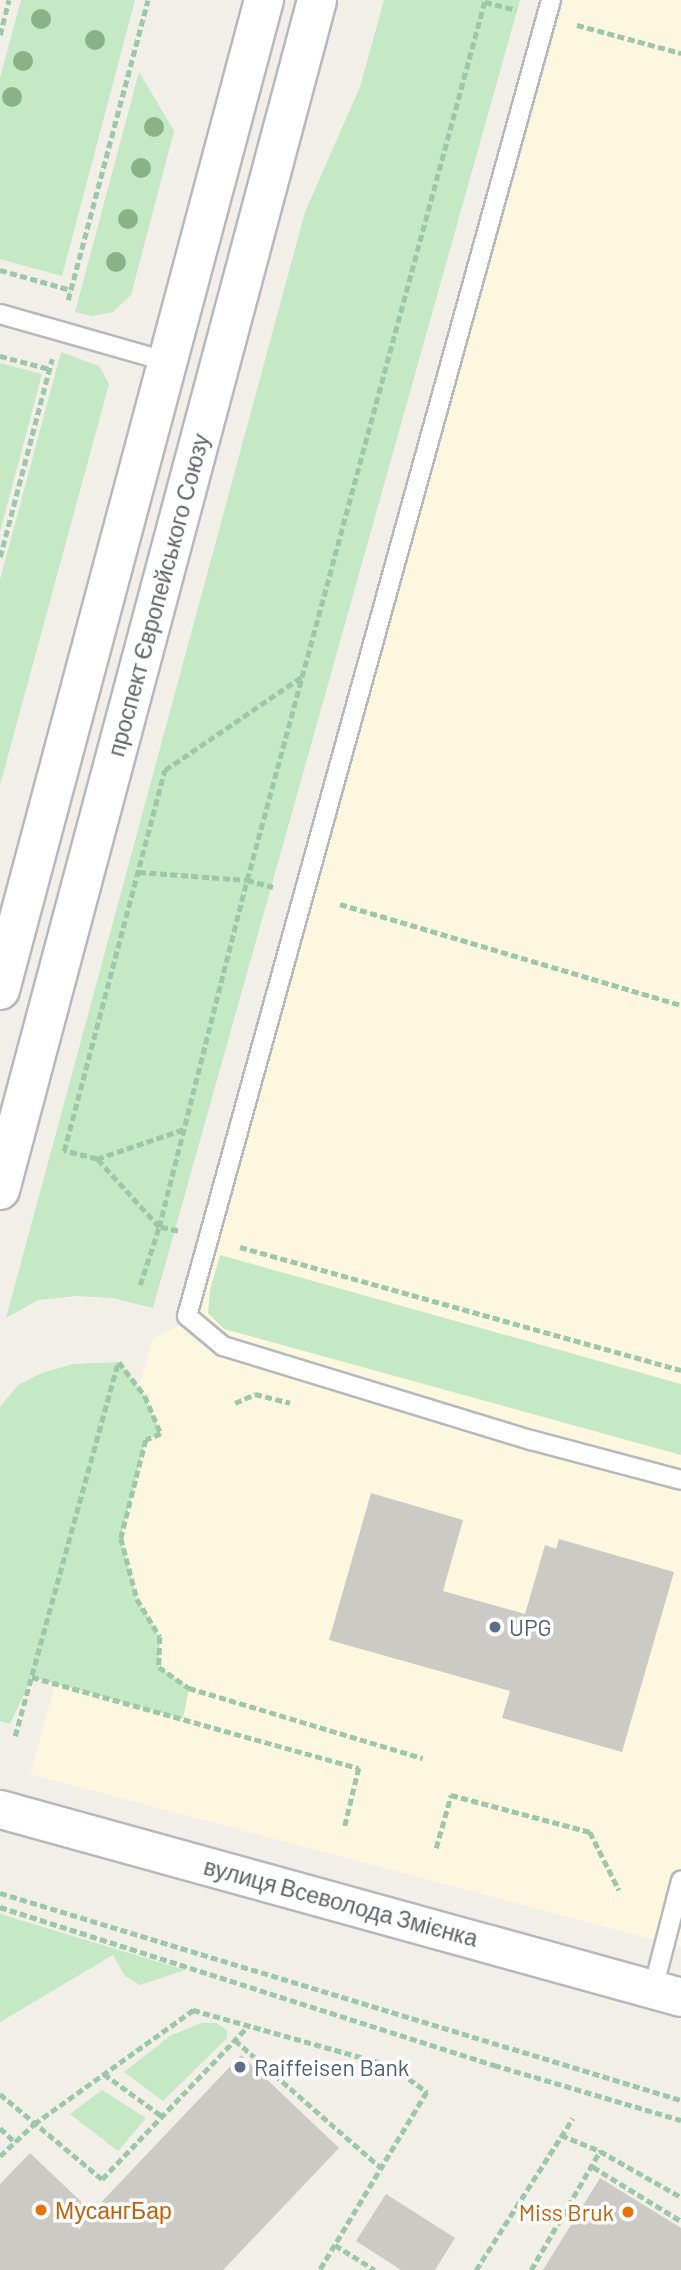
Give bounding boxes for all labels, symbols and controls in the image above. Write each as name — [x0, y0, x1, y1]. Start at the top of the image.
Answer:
street label: проспект Європейського Союзу — [102, 431, 214, 759]
place label: UPG — [509, 1613, 552, 1641]
marker: UPG — [487, 1619, 503, 1635]
street label: вулиця Всеволода Змієнка — [201, 1852, 481, 1952]
place label: Raiffeisen Bank — [254, 2053, 409, 2081]
marker: Raiffeisen Bank — [232, 2059, 248, 2075]
place label: МусангБар — [55, 2196, 172, 2224]
place label: Miss Bruk — [519, 2198, 614, 2226]
marker: МусангБар — [33, 2202, 49, 2218]
marker: Miss Bruk — [620, 2204, 636, 2220]

